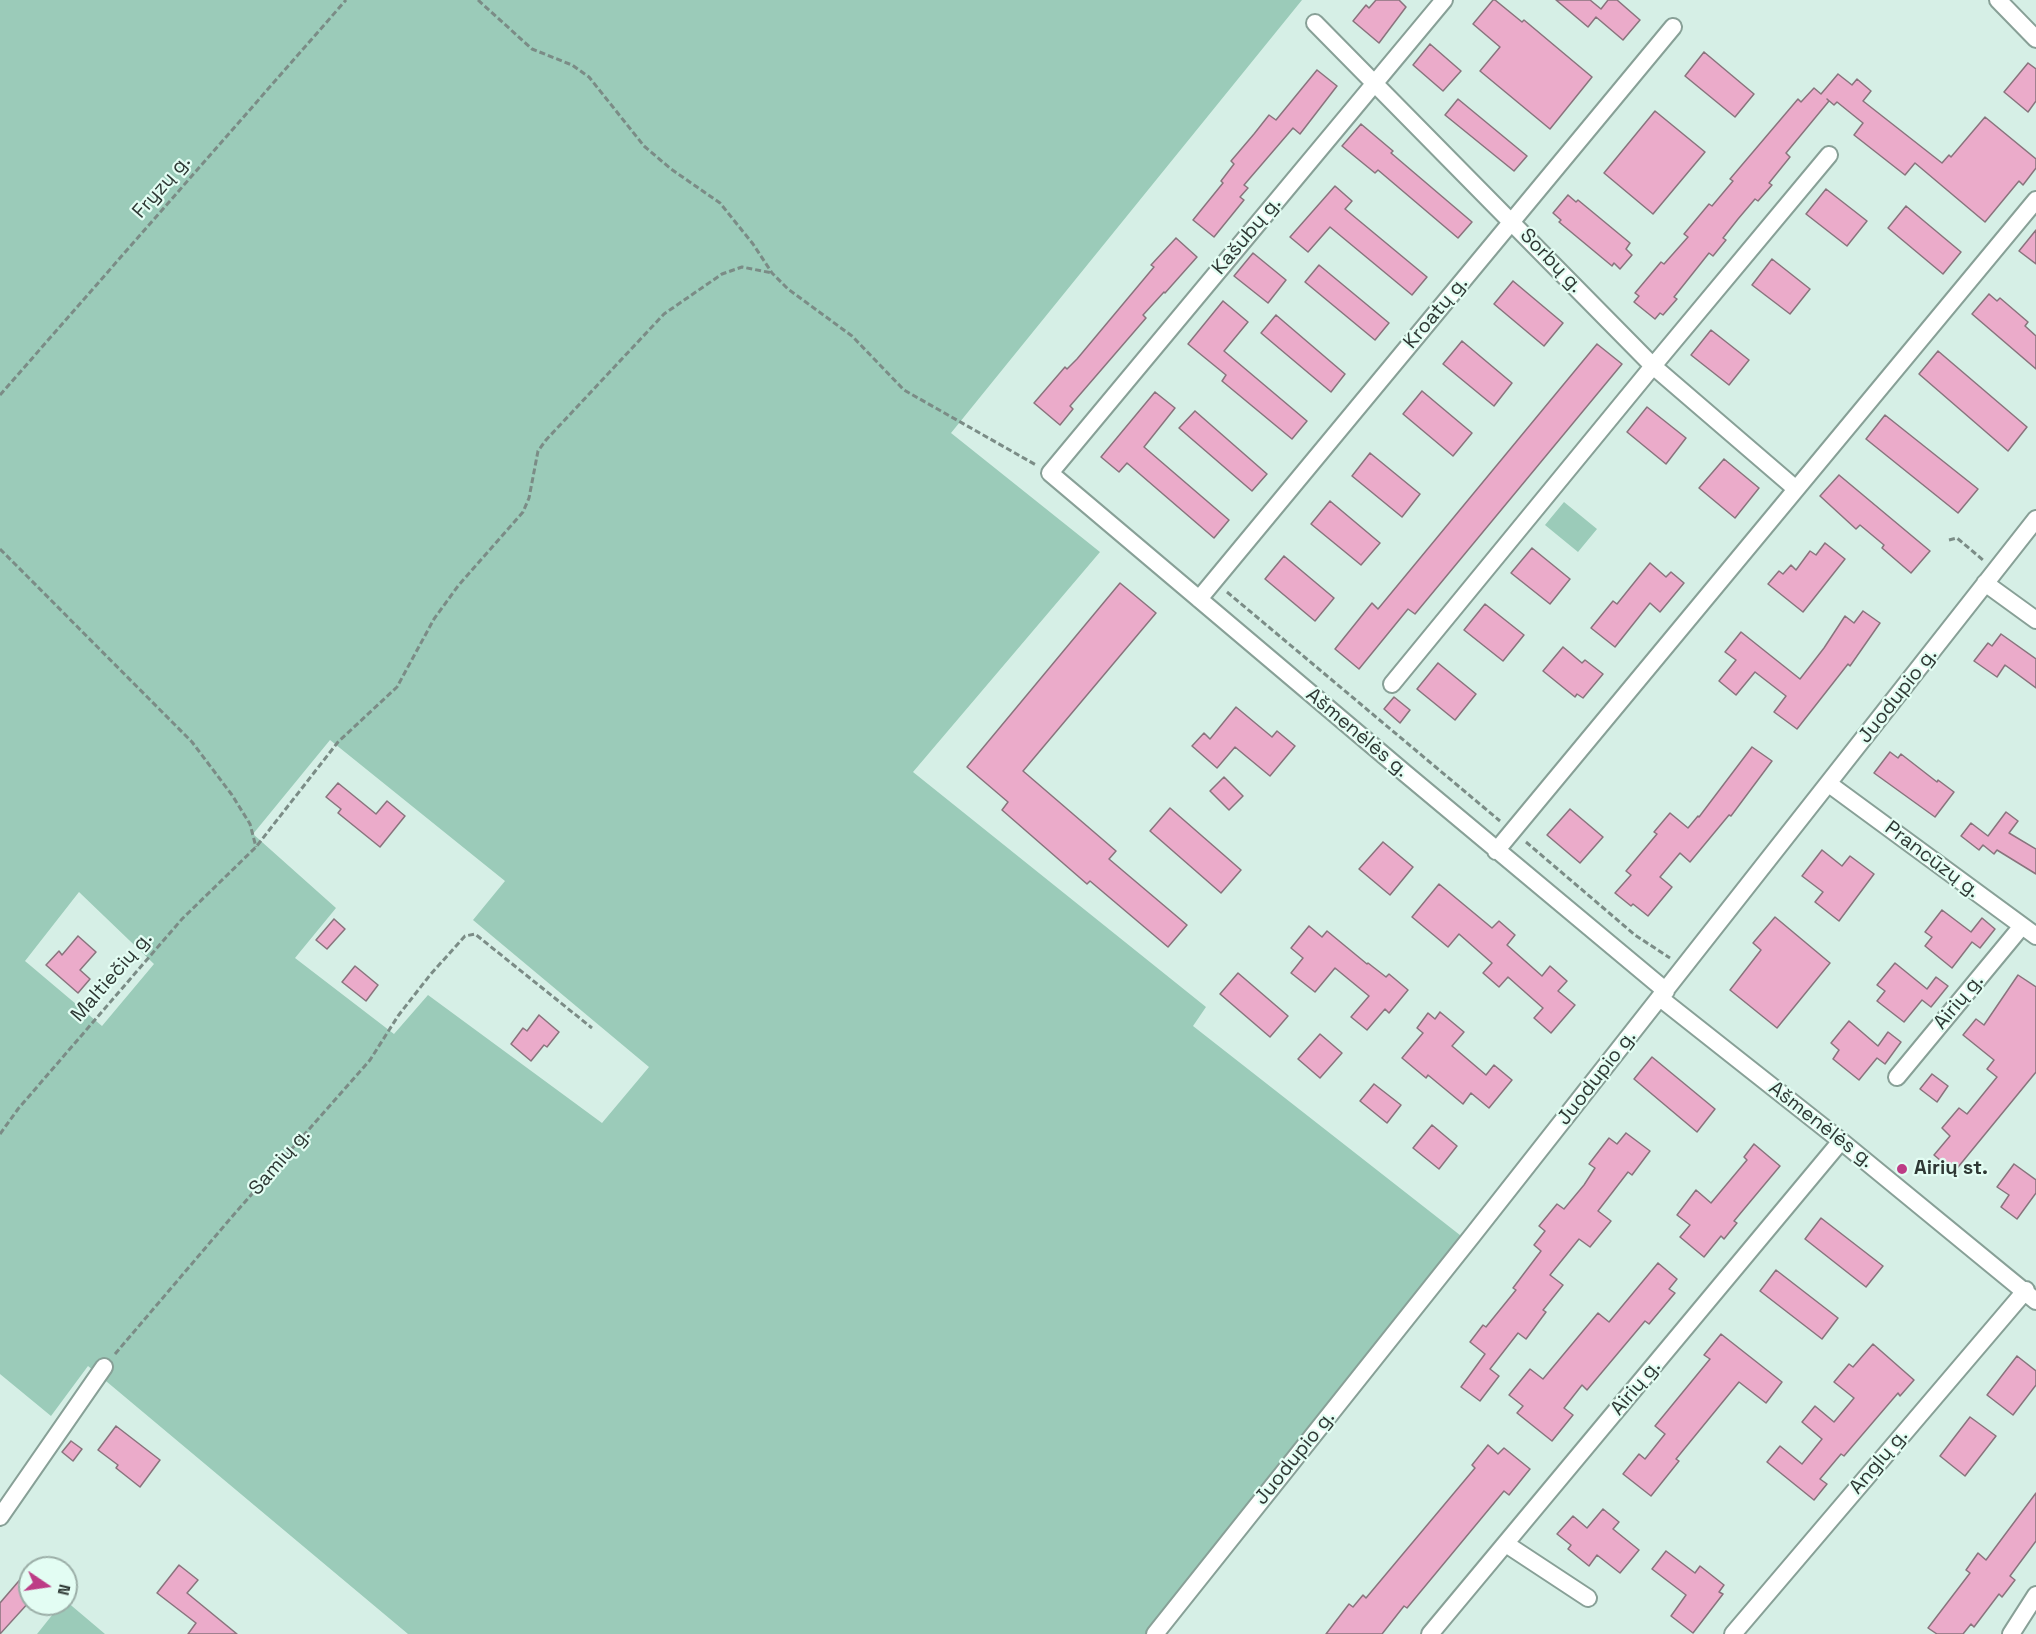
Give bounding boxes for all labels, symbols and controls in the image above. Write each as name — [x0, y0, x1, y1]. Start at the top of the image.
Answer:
street label: Fryzų g. — [128, 150, 196, 224]
street label: Kašubų g. — [1207, 192, 1287, 280]
street label: Sorbų g. — [1514, 224, 1588, 298]
street label: Kroatų g. — [1399, 272, 1473, 354]
street label: Juodupio g. — [1853, 644, 1943, 748]
street label: Ašmenėlės g. — [1301, 683, 1413, 783]
street label: Prancūzų g. — [1880, 816, 1984, 904]
street label: Maltiečių g. — [66, 927, 158, 1027]
street label: Airių g. — [1929, 969, 1989, 1035]
street label: Juodupio g. — [1552, 1026, 1642, 1130]
street label: Ašmenėlės g. — [1764, 1077, 1878, 1173]
street label: Samių g. — [244, 1124, 316, 1200]
place label: Airių st. — [1914, 1157, 1988, 1181]
marker: Airių st. — [1895, 1162, 1909, 1176]
street label: Airių g. — [1606, 1355, 1666, 1421]
street label: Juodupio g. — [1250, 1406, 1340, 1510]
street label: Anglų g. — [1845, 1424, 1913, 1500]
north arrow — [18, 1556, 78, 1616]
text: N — [53, 1582, 76, 1597]

